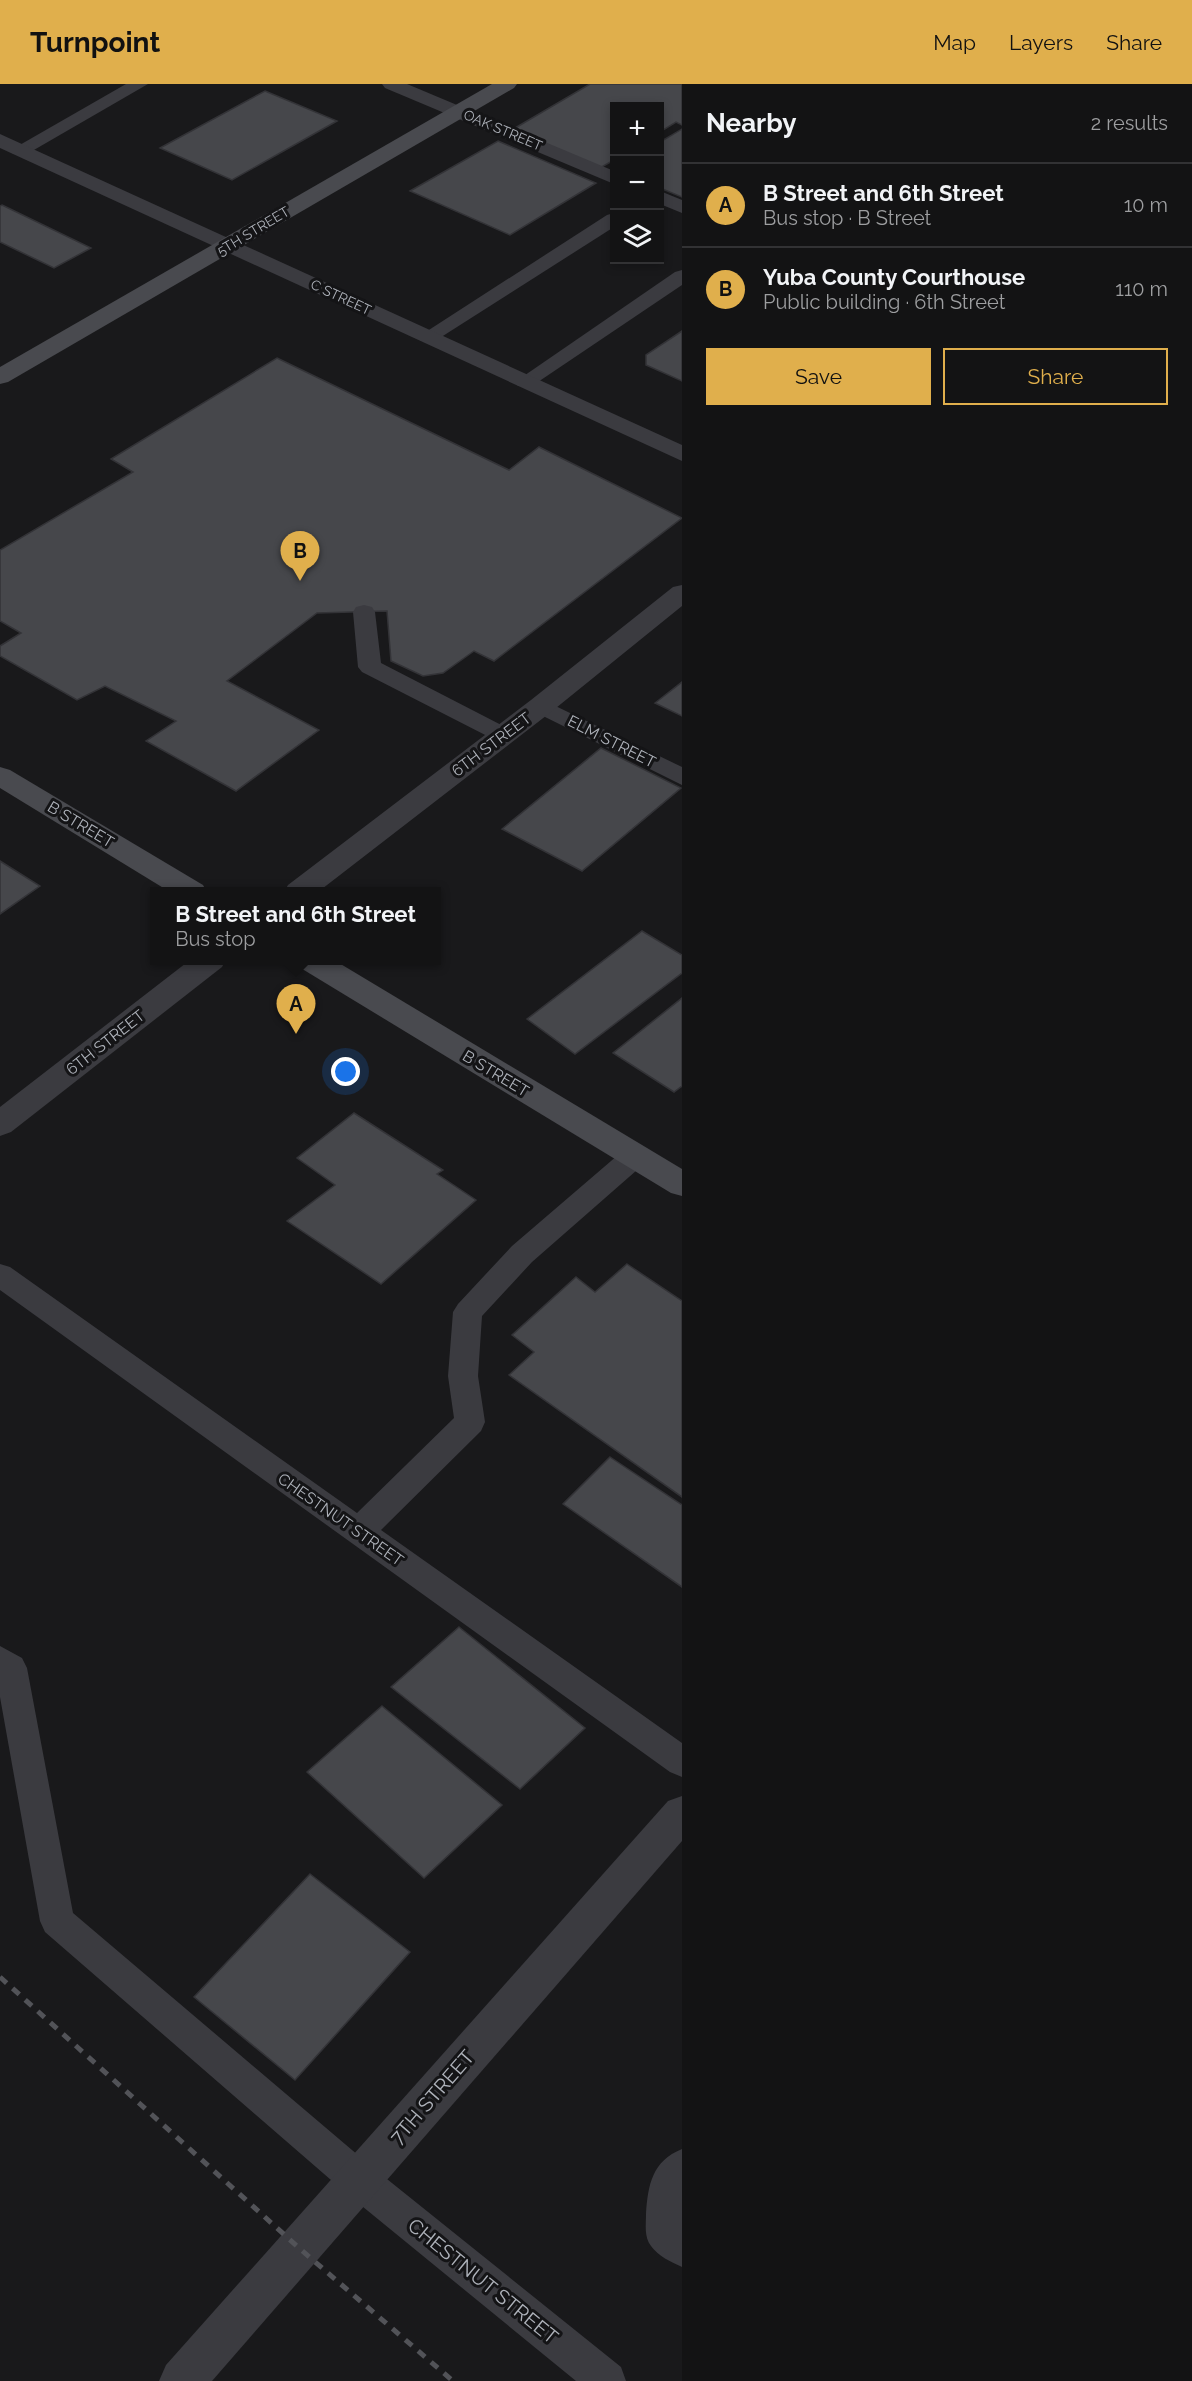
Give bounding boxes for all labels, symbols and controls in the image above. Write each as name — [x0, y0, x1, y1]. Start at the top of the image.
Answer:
text: Turnpoint — [30, 26, 160, 59]
text: Map — [933, 30, 976, 55]
text: Layers — [1009, 30, 1073, 55]
text: Share — [1106, 30, 1162, 55]
map controls — [610, 102, 664, 264]
button: + — [610, 102, 664, 156]
street label: OAK STREET — [461, 106, 545, 154]
text: Nearby — [706, 108, 796, 138]
text: 2 results — [1091, 111, 1168, 135]
button: − — [610, 156, 664, 210]
text: B Street and 6th Street — [763, 180, 1004, 206]
text: A — [719, 193, 732, 217]
text: 10 m — [1124, 193, 1168, 217]
street label: 5TH STREET — [214, 203, 292, 259]
text: Bus stop · B Street — [763, 206, 931, 230]
button: layers — [610, 210, 664, 264]
text: Yuba County Courthouse — [763, 264, 1025, 290]
street label: C STREET — [308, 276, 374, 318]
text: B — [719, 277, 732, 301]
text: 110 m — [1115, 277, 1168, 301]
text: Public building · 6th Street — [763, 290, 1005, 314]
button: Save — [706, 348, 931, 405]
button: Share — [943, 348, 1168, 405]
pin: B — [280, 532, 320, 581]
street label: 6TH STREET — [448, 708, 535, 780]
street label: ELM STREET — [565, 711, 659, 772]
street label: B STREET — [44, 797, 118, 852]
popup — [150, 887, 441, 965]
text: B Street and 6th Street — [175, 901, 416, 927]
text: Bus stop — [175, 927, 256, 951]
pin: A — [276, 984, 316, 1034]
street label: 6TH STREET — [62, 1006, 149, 1079]
street label: B STREET — [459, 1046, 533, 1101]
your location — [331, 1057, 360, 1086]
street label: CHESTNUT STREET — [274, 1469, 407, 1570]
street label: 7TH STREET — [385, 2045, 479, 2149]
street label: CHESTNUT STREET — [403, 2213, 563, 2349]

